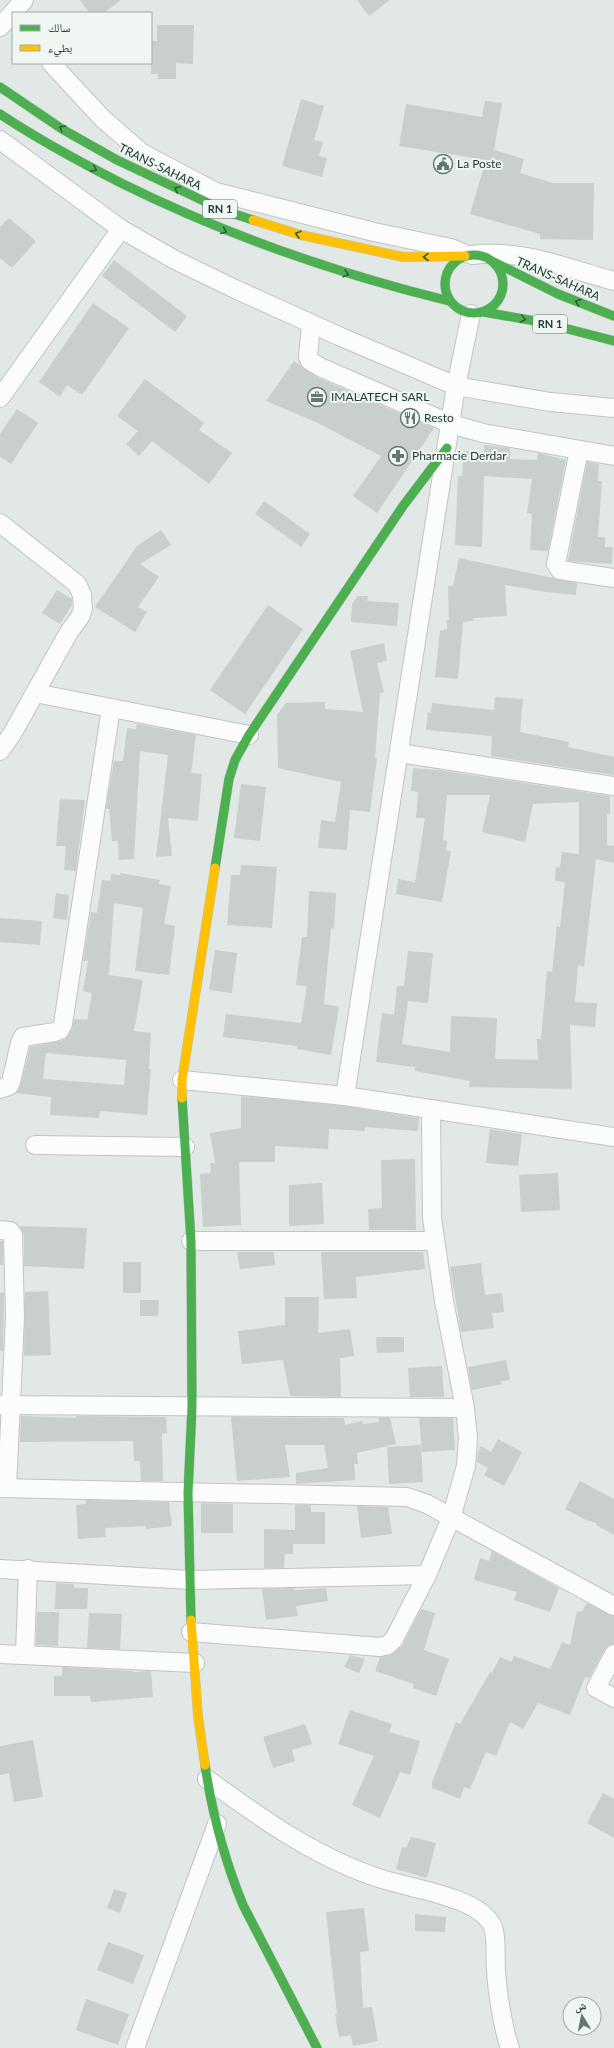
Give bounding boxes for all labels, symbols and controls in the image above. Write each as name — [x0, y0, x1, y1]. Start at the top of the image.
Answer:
legend — [12, 12, 152, 64]
text: سالك — [48, 20, 70, 35]
text: بطيء — [48, 40, 72, 58]
one-way arrow — [59, 126, 66, 133]
street label: TRANS-SAHARA — [116, 140, 205, 193]
public building icon: La Poste — [432, 153, 454, 175]
place label: La Poste — [457, 156, 502, 171]
one-way arrow — [89, 164, 97, 172]
one-way arrow — [173, 186, 181, 194]
road number: RN 1 — [203, 200, 237, 218]
one-way arrow — [220, 226, 227, 234]
one-way arrow — [295, 230, 302, 239]
one-way arrow — [423, 252, 429, 261]
street label: TRANS-SAHARA — [514, 253, 603, 304]
one-way arrow — [342, 269, 349, 278]
one-way arrow — [574, 299, 582, 307]
one-way arrow — [520, 314, 526, 323]
road number: RN 1 — [533, 315, 567, 333]
office icon: IMALATECH SARL — [306, 386, 328, 408]
place label: IMALATECH SARL — [331, 389, 429, 404]
restaurant icon: Resto — [399, 407, 421, 429]
place label: Resto — [424, 410, 454, 425]
pharmacy icon: Pharmacie Derdar — [387, 445, 409, 467]
place label: Pharmacie Derdar — [412, 448, 507, 463]
north arrow — [562, 1996, 602, 2036]
text: ش — [573, 1998, 588, 2015]

